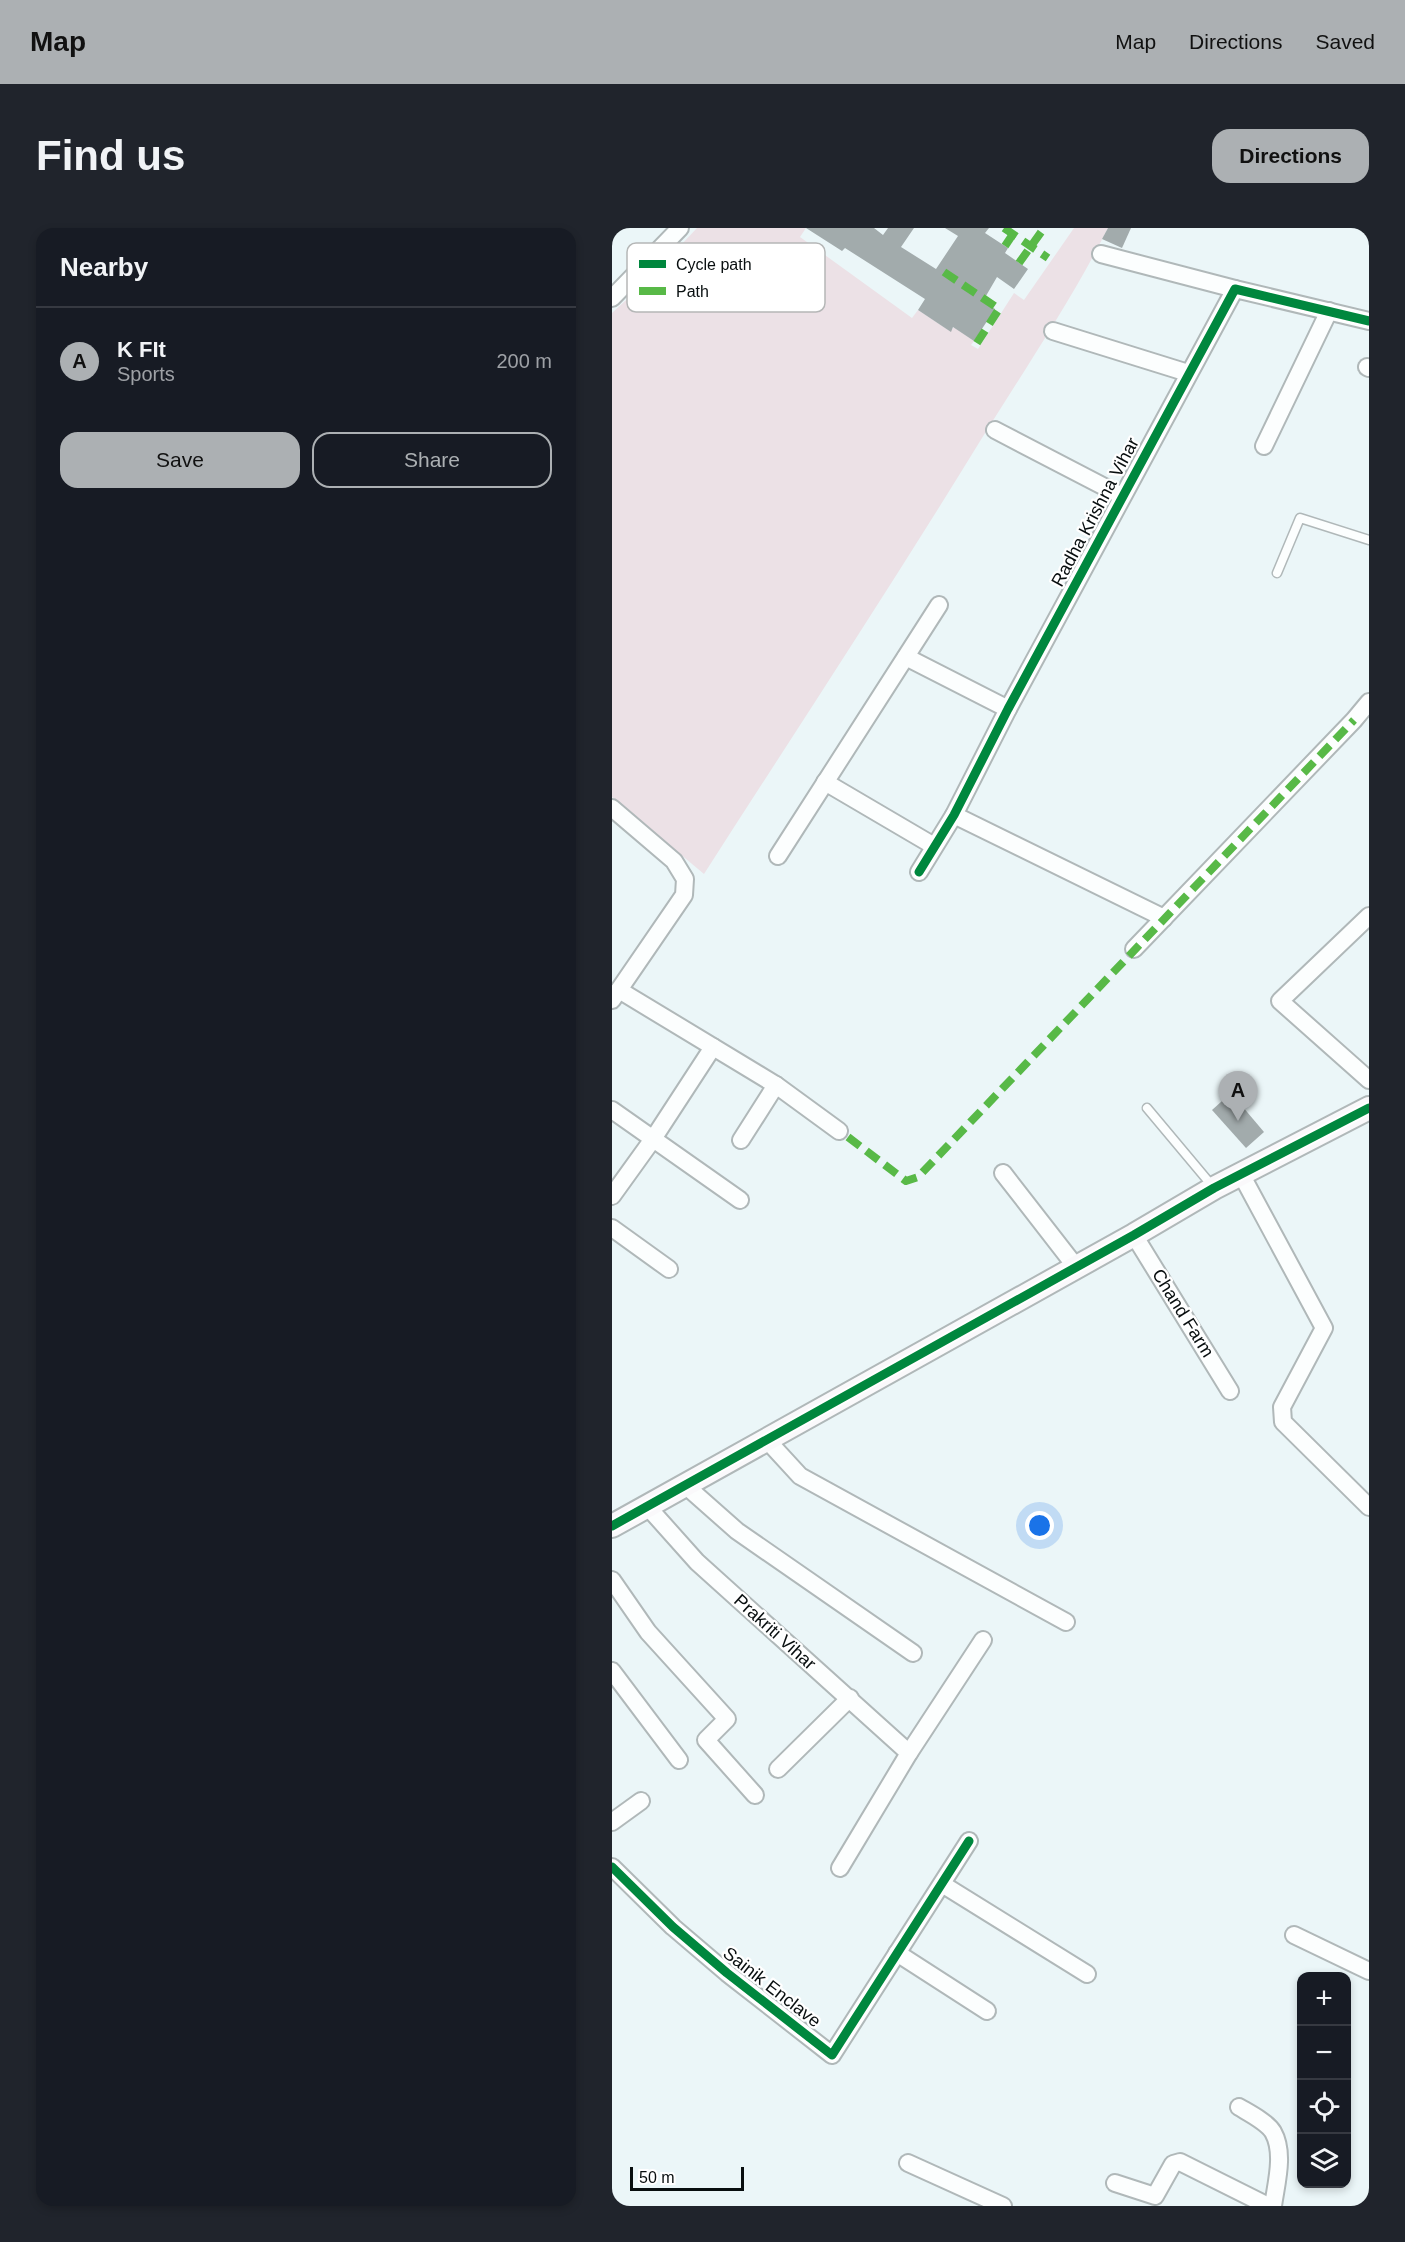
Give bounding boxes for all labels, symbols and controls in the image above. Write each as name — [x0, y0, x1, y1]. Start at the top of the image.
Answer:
text: Map — [30, 26, 86, 57]
text: Map — [1115, 30, 1156, 53]
text: Directions — [1189, 30, 1282, 53]
text: Saved — [1315, 30, 1375, 53]
button: Directions — [1212, 129, 1369, 183]
text: Find us — [36, 132, 185, 179]
legend — [627, 243, 825, 312]
text: Nearby — [60, 252, 148, 282]
text: Cycle path — [676, 256, 752, 273]
text: Path — [676, 283, 709, 300]
text: K FIt — [117, 337, 166, 362]
text: A — [72, 350, 87, 372]
text: 200 m — [496, 350, 552, 372]
text: Sports — [117, 363, 175, 385]
button: Save — [60, 432, 300, 488]
button: Share — [312, 432, 552, 488]
street label: Radha Krishna Vihar — [1047, 434, 1143, 590]
pin: A — [1218, 1072, 1258, 1121]
street label: Chand Farm — [1148, 1265, 1218, 1361]
your location — [1025, 1511, 1054, 1540]
street label: Prakriti Vihar — [730, 1590, 820, 1674]
street label: Sainik Enclave — [719, 1943, 825, 2031]
map controls — [1297, 1972, 1351, 2188]
button: + — [1297, 1972, 1351, 2026]
button: − — [1297, 2026, 1351, 2080]
button: locate — [1297, 2080, 1351, 2134]
button: layers — [1297, 2134, 1351, 2188]
scale bar — [630, 2164, 744, 2192]
text: 50 m — [639, 2169, 675, 2186]

